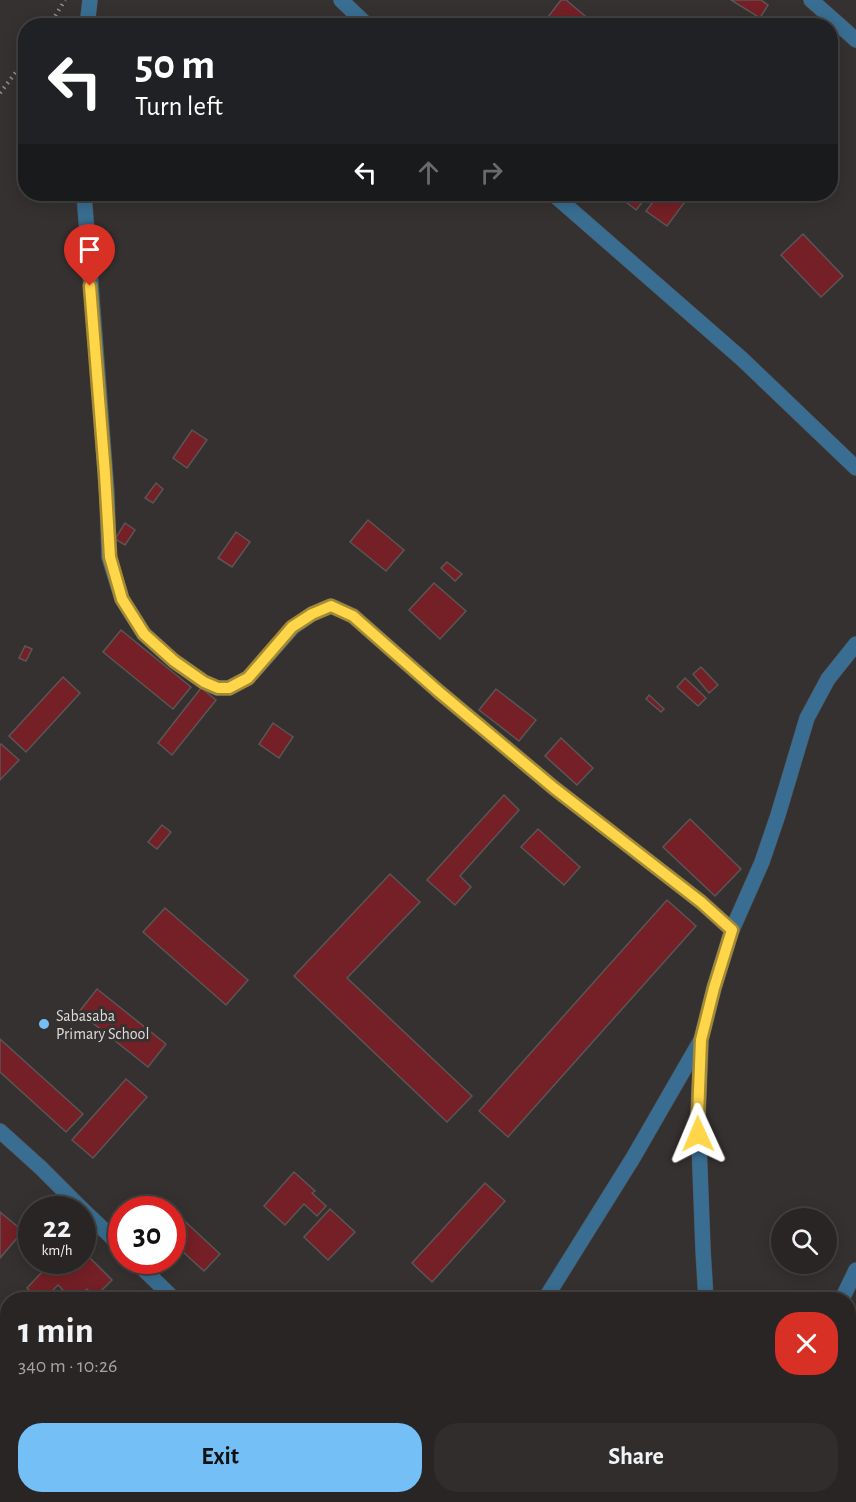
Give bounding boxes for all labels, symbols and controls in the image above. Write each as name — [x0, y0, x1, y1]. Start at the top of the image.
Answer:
icon: left — [36, 42, 114, 120]
text: 50 m — [135, 44, 215, 86]
text: Turn left — [135, 93, 223, 120]
icon: left — [349, 156, 382, 189]
icon: ahead — [412, 156, 445, 189]
icon: right — [475, 156, 508, 189]
pin — [64, 224, 115, 286]
icon: arrive — [73, 233, 106, 266]
place label: Sabasaba Primary School — [56, 1008, 149, 1043]
marker: Sabasaba Primary School — [37, 1017, 51, 1031]
position arrow — [666, 1102, 730, 1166]
speed limit sign: 30 — [108, 1196, 186, 1274]
map controls — [771, 1208, 837, 1274]
button: search — [771, 1208, 837, 1274]
text: 22 — [43, 1213, 71, 1243]
text: km/h — [42, 1243, 72, 1258]
button: close — [775, 1312, 838, 1375]
text: 1 min — [18, 1313, 94, 1349]
text: 340 m · 10:26 — [18, 1356, 117, 1376]
button: Exit — [18, 1423, 422, 1492]
button: Share — [434, 1423, 838, 1492]

